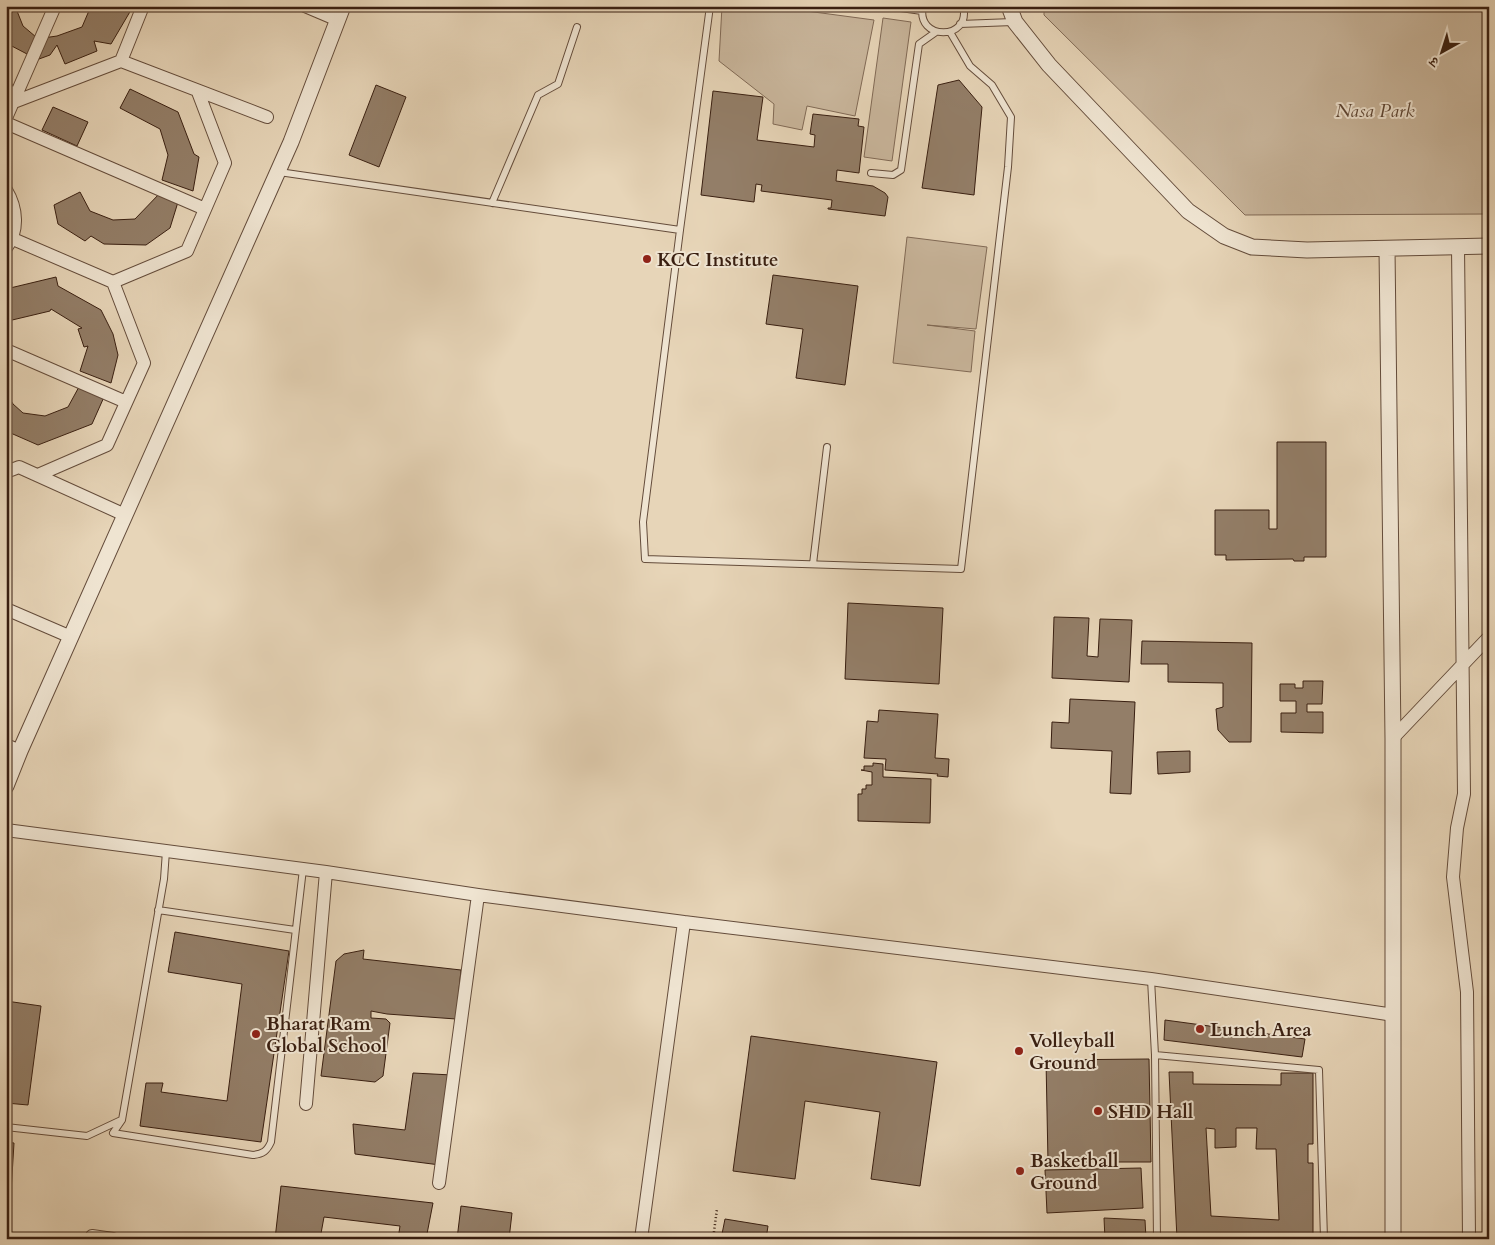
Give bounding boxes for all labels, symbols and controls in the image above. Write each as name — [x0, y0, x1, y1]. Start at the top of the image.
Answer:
north arrow — [1418, 28, 1468, 78]
text: उ — [1425, 52, 1444, 72]
park label: Nasa Park — [1335, 98, 1415, 124]
place label: KCC Institute — [657, 247, 778, 273]
marker: KCC Institute — [641, 253, 653, 265]
place label: Bharat Ram Global School — [266, 1011, 388, 1059]
place label: Lunch Area — [1210, 1017, 1312, 1043]
marker: Lunch Area — [1194, 1023, 1206, 1035]
marker: Bharat Ram Global School — [250, 1028, 262, 1040]
place label: Volleyball Ground — [1029, 1028, 1115, 1076]
marker: Volleyball Ground — [1013, 1045, 1025, 1057]
place label: SHD Hall — [1108, 1099, 1194, 1125]
marker: SHD Hall — [1092, 1105, 1104, 1117]
place label: Basketball Ground — [1030, 1148, 1119, 1196]
marker: Basketball Ground — [1014, 1165, 1026, 1177]

